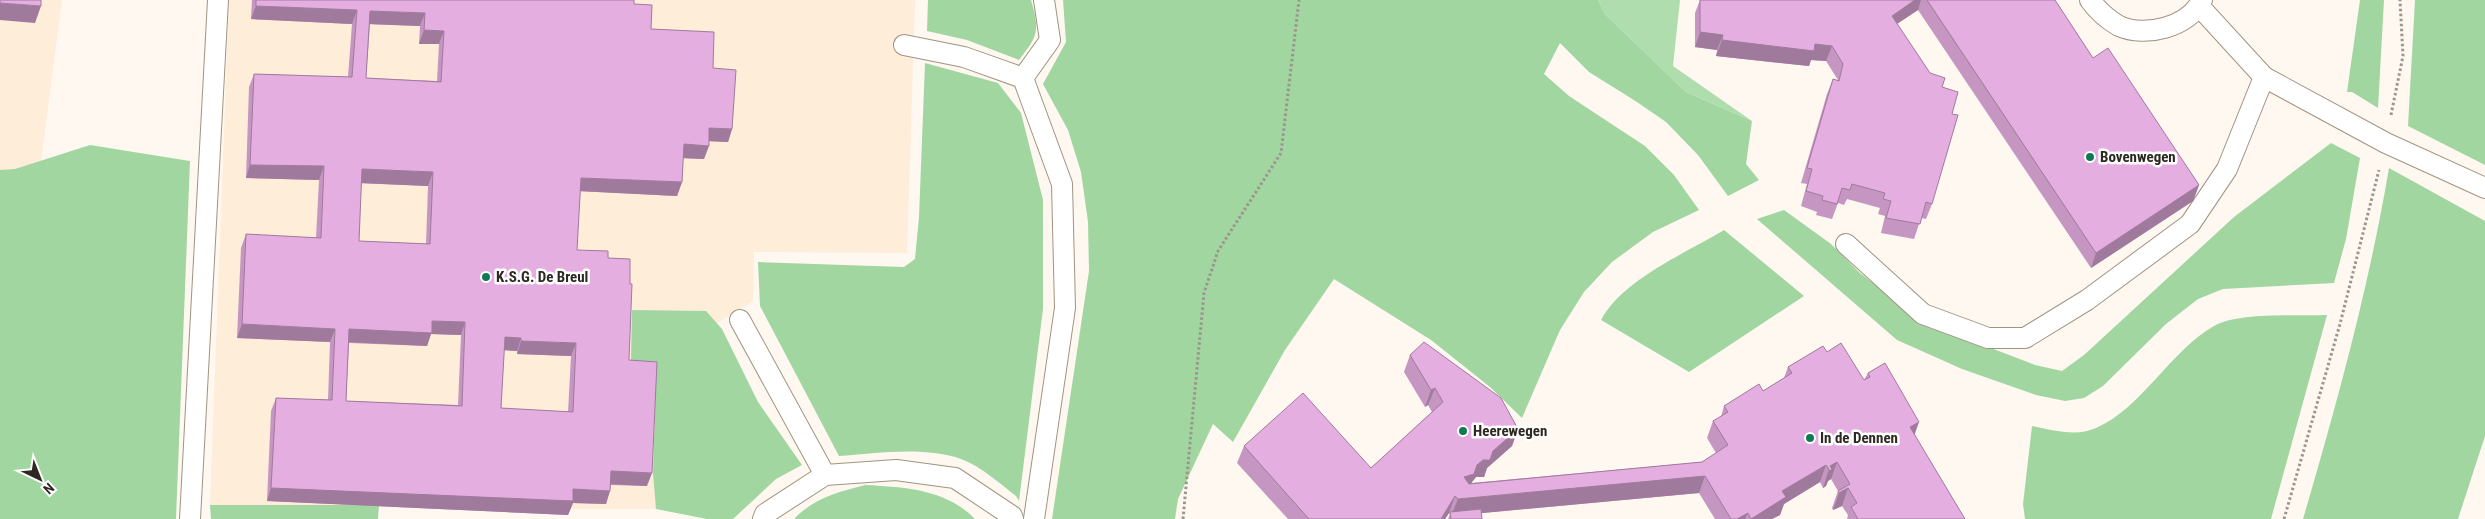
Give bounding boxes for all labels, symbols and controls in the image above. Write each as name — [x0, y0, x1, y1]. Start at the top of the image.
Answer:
place label: Bovenwegen — [2100, 148, 2176, 166]
marker: Bovenwegen — [2084, 151, 2096, 163]
place label: K.S.G. De Breul — [496, 268, 588, 286]
marker: K.S.G. De Breul — [480, 271, 492, 283]
place label: Heerewegen — [1473, 422, 1547, 440]
marker: Heerewegen — [1457, 425, 1469, 437]
place label: In de Dennen — [1820, 429, 1898, 447]
marker: In de Dennen — [1804, 432, 1816, 444]
north arrow — [15, 454, 65, 504]
text: N — [40, 480, 57, 497]

